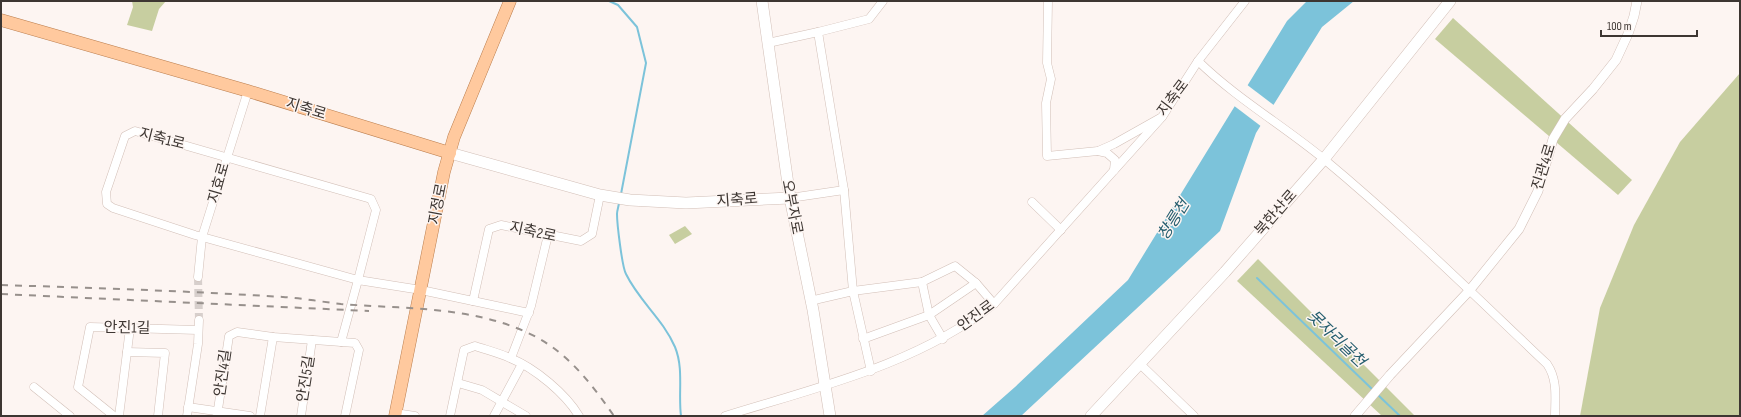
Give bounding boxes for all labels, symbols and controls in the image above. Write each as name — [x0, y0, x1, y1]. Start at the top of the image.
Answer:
scale bar — [1601, 12, 1697, 38]
text: 100 m — [1607, 19, 1632, 34]
street label: 지축로 — [1153, 76, 1193, 120]
street label: 지축로 — [283, 94, 329, 124]
street label: 지축1로 — [137, 124, 187, 154]
street label: 진관4로 — [1528, 141, 1560, 193]
street label: 지효로 — [204, 160, 234, 206]
street label: 오부자로 — [777, 178, 807, 236]
street label: 지정로 — [425, 182, 451, 226]
street label: 북한산로 — [1251, 186, 1301, 240]
street label: 지축로 — [716, 189, 758, 211]
water label: 창릉천 — [1154, 194, 1195, 244]
street label: 지축2로 — [508, 218, 558, 246]
street label: 안진로 — [954, 296, 998, 336]
water label: 못자리골천 — [1303, 307, 1371, 373]
street label: 안진1길 — [104, 318, 150, 338]
street label: 안진4길 — [210, 348, 236, 398]
street label: 안진5길 — [293, 354, 319, 404]

